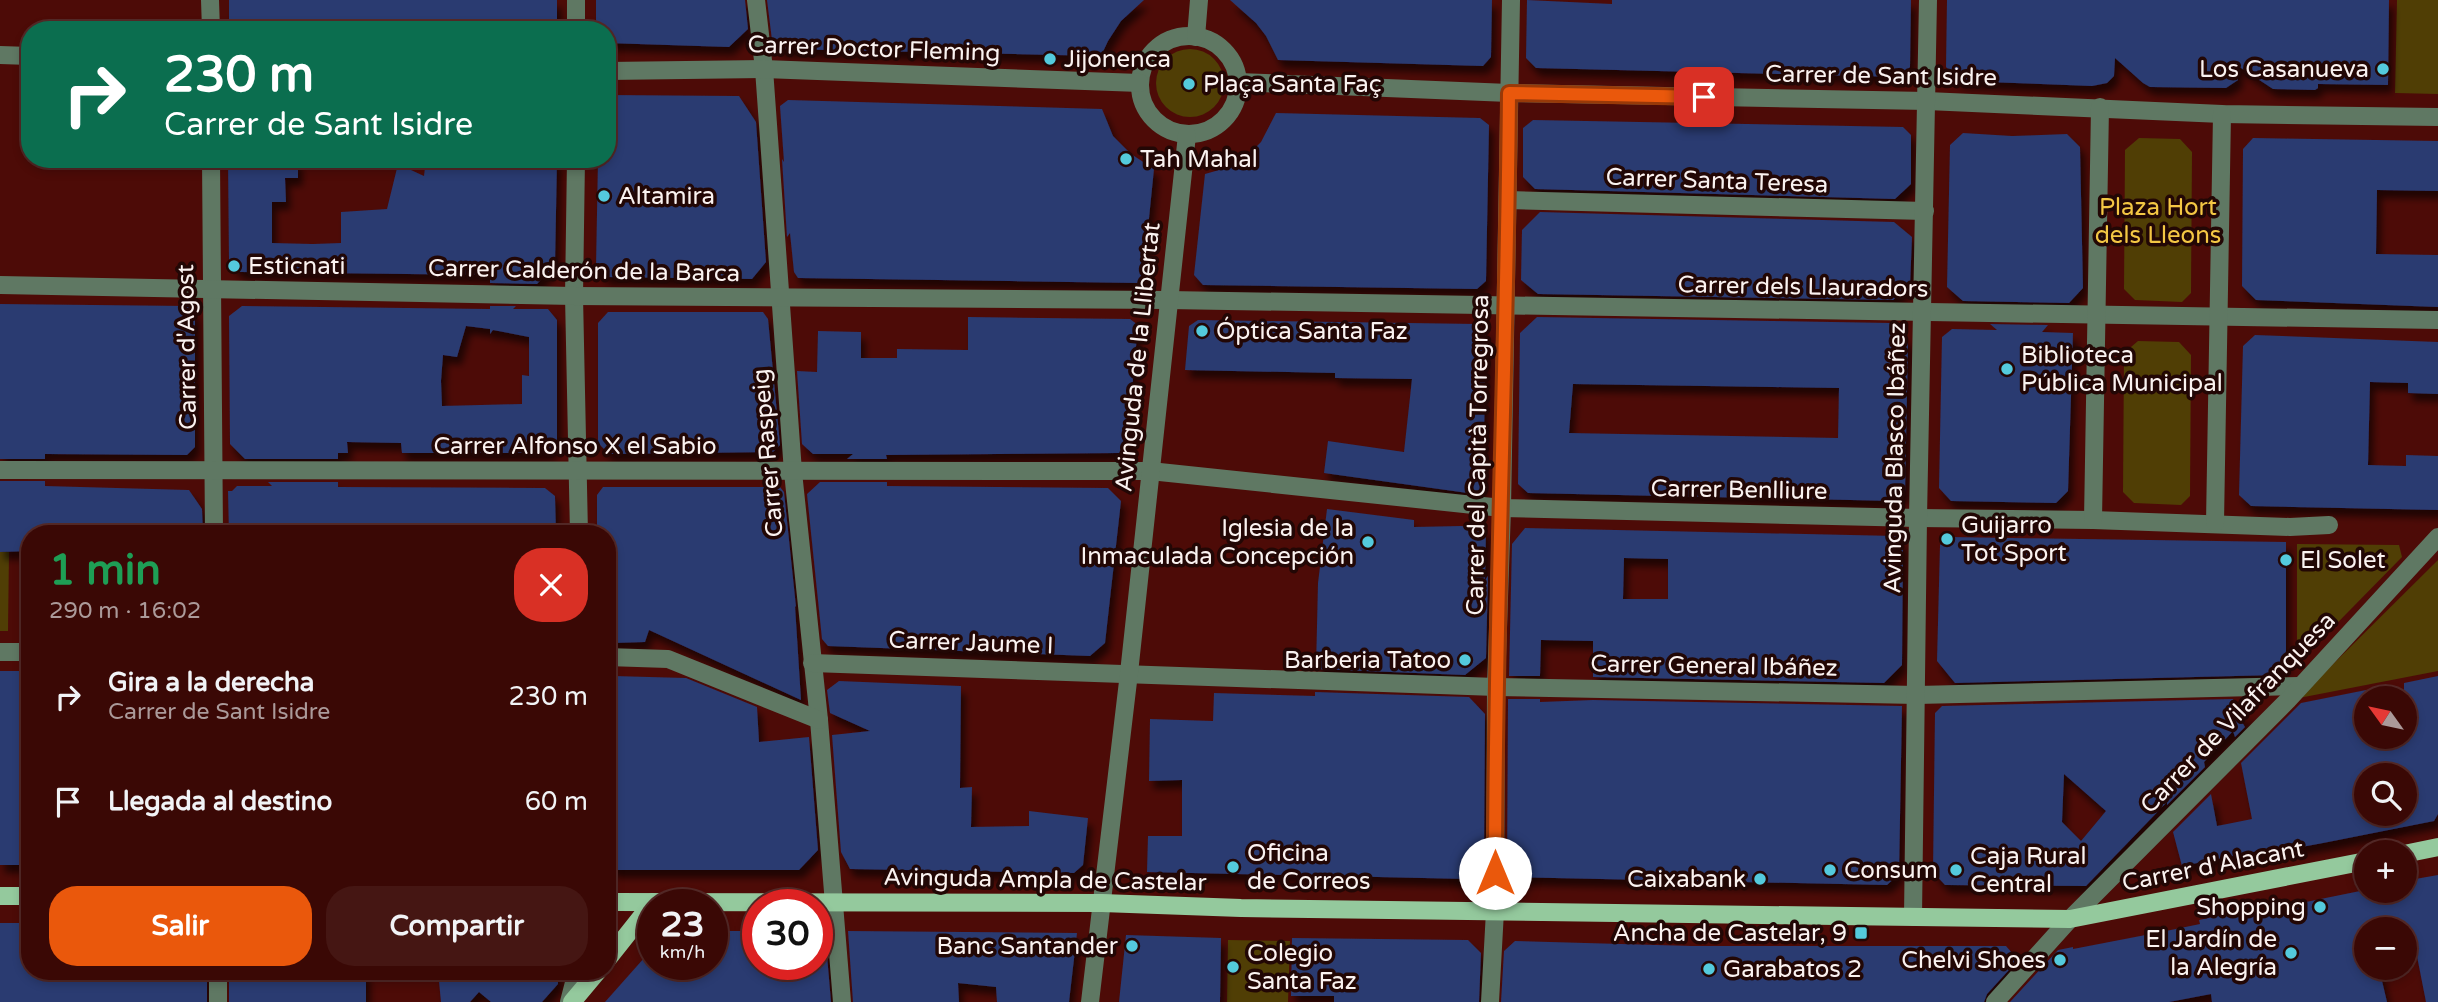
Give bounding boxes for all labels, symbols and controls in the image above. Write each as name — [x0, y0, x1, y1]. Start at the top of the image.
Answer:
street label: Carrer Doctor Fleming — [747, 30, 1001, 68]
place label: Jijonenca — [1064, 45, 1171, 74]
text: 230 m — [164, 46, 314, 105]
icon: right — [49, 49, 140, 140]
marker: Jijonenca — [1042, 51, 1058, 67]
place label: Los Casanueva — [2199, 55, 2369, 84]
street label: Carrer de Sant Isidre — [1765, 59, 1997, 93]
marker: Los Casanueva — [2375, 61, 2391, 77]
pin — [1674, 67, 1734, 127]
place label: Plaça Santa Faç — [1203, 70, 1382, 99]
marker: Plaça Santa Faç — [1181, 76, 1197, 92]
icon: arrive — [1685, 78, 1723, 116]
text: Carrer de Sant Isidre — [164, 106, 473, 144]
place label: Tah Mahal — [1140, 145, 1258, 174]
marker: Tah Mahal — [1118, 151, 1134, 167]
street label: Carrer Santa Teresa — [1605, 163, 1829, 199]
place label: Altamira — [618, 182, 715, 211]
marker: Altamira — [596, 188, 612, 204]
park label: Plaza Hort dels Lleons — [2095, 193, 2221, 250]
street label: Avinguda de la Llibertat — [1109, 221, 1167, 493]
place label: Esticnati — [248, 252, 346, 281]
street label: Carrer Calderón de la Barca — [428, 254, 740, 288]
marker: Esticnati — [226, 258, 242, 274]
street label: Carrer d'Agost — [171, 264, 203, 430]
street label: Carrer dels Llauradors — [1677, 270, 1929, 304]
street label: Carrer del Capità Torregrosa — [1461, 294, 1495, 616]
place label: Óptica Santa Faz — [1216, 316, 1408, 346]
street label: Avinguda Blasco Ibáñez — [1878, 322, 1912, 594]
marker: Óptica Santa Faz — [1194, 323, 1210, 339]
place label: Biblioteca Pública Municipal — [2021, 341, 2223, 398]
marker: Biblioteca Pública Municipal — [1999, 361, 2015, 377]
street label: Carrer Raspeig — [746, 367, 790, 539]
street label: Carrer Alfonso X el Sabio — [433, 432, 717, 461]
street label: Carrer Benlliure — [1650, 474, 1828, 506]
place label: Guijarro Tot Sport — [1961, 511, 2067, 568]
place label: Iglesia de la Inmaculada Concepción — [1081, 514, 1354, 571]
marker: Guijarro Tot Sport — [1939, 531, 1955, 547]
marker: Iglesia de la Inmaculada Concepción — [1360, 534, 1376, 550]
text: 1 min — [49, 545, 161, 596]
place label: El Solet — [2300, 546, 2386, 575]
button: close — [514, 548, 588, 622]
marker: El Solet — [2278, 552, 2294, 568]
text: 290 m · 16:02 — [49, 597, 201, 625]
street label: Carrer de Vilafranquesa — [2134, 606, 2342, 820]
street label: Carrer Jaume I — [888, 626, 1054, 660]
place label: Barberia Tatoo — [1284, 646, 1451, 675]
street label: Carrer General Ibáñez — [1590, 649, 1838, 683]
marker: Barberia Tatoo — [1457, 652, 1473, 668]
text: Gira a la derecha — [108, 667, 314, 698]
icon: right — [49, 678, 87, 716]
text: 230 m — [508, 681, 588, 712]
north arrow — [2354, 686, 2417, 749]
map controls — [2354, 686, 2417, 980]
text: Carrer de Sant Isidre — [108, 698, 330, 726]
button: search — [2354, 763, 2417, 826]
icon: arrive — [49, 783, 87, 821]
text: Llegada al destino — [108, 786, 332, 817]
text: 60 m — [525, 786, 588, 817]
street label: Carrer d'Alacant — [2120, 834, 2306, 898]
position arrow — [1458, 836, 1532, 910]
place label: Oficina de Correos — [1247, 839, 1371, 896]
button: + — [2354, 840, 2417, 903]
place label: Caja Rural Central — [1970, 842, 2086, 899]
place label: Consum — [1844, 856, 1938, 885]
marker: Oficina de Correos — [1225, 859, 1241, 875]
marker: Consum — [1822, 862, 1838, 878]
marker: Caja Rural Central — [1948, 862, 1964, 878]
street label: Avinguda Ampla de Castelar — [883, 863, 1208, 897]
place label: Caixabank — [1627, 865, 1746, 894]
marker: Caixabank — [1752, 871, 1768, 887]
button: Salir — [49, 886, 312, 966]
button: Compartir — [326, 886, 588, 966]
speed limit sign: 30 — [742, 889, 833, 980]
place label: Shopping — [2196, 893, 2306, 922]
marker: Shopping — [2312, 899, 2328, 915]
text: 23 — [661, 904, 704, 946]
button: − — [2354, 917, 2417, 980]
place label: Ancha de Castelar, 9 — [1613, 919, 1847, 948]
marker: Ancha de Castelar, 9 — [1853, 925, 1869, 941]
place label: El Jardín de la Alegría — [2145, 925, 2277, 982]
place label: Banc Santander — [936, 932, 1119, 961]
marker: Banc Santander — [1124, 938, 1140, 954]
place label: Colegio Santa Faz — [1247, 939, 1357, 996]
text: km/h — [660, 941, 705, 963]
marker: El Jardín de la Alegría — [2283, 945, 2299, 961]
place label: Chelvi Shoes — [1901, 946, 2046, 975]
marker: Chelvi Shoes — [2052, 952, 2068, 968]
place label: Garabatos 2 — [1723, 955, 1862, 984]
marker: Colegio Santa Faz — [1225, 959, 1241, 975]
marker: Garabatos 2 — [1701, 961, 1717, 977]

